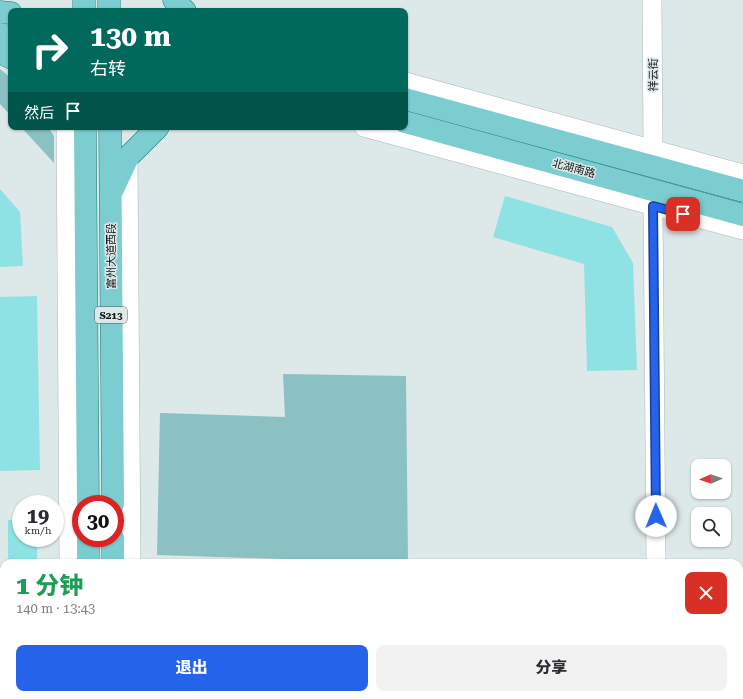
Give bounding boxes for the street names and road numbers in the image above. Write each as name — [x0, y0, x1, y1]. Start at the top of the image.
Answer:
street label: 祥云街 — [647, 59, 660, 92]
street label: 北湖南路 — [551, 157, 597, 180]
street label: 富州大道西段 — [105, 223, 118, 289]
road number: S213 — [95, 307, 127, 323]

